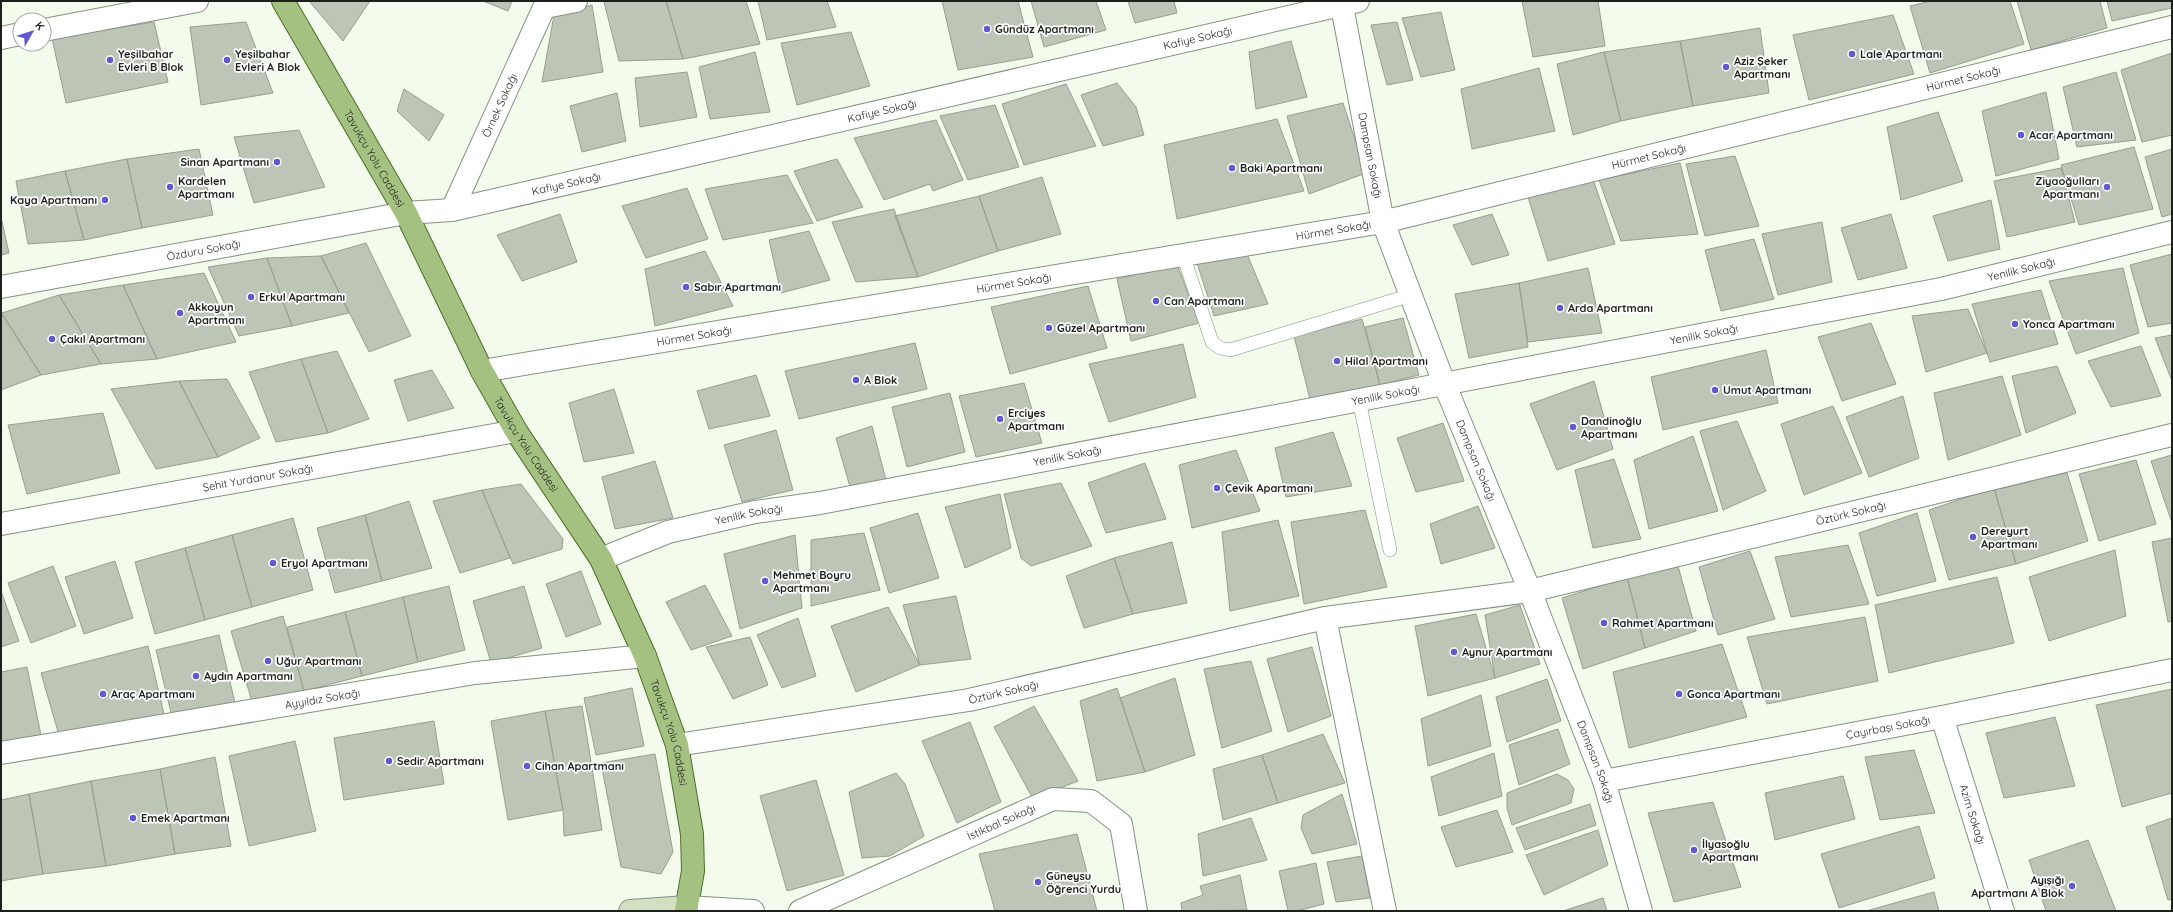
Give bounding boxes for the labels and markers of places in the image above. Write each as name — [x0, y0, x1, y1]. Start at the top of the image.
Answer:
place label: Gündüz Apartmanı — [995, 22, 1094, 36]
marker: Gündüz Apartmanı — [982, 24, 992, 34]
place label: Yeşilbahar Evleri B Blok — [118, 47, 184, 74]
place label: Yeşilbahar Evleri A Blok — [235, 47, 300, 74]
place label: Lale Apartmanı — [1860, 47, 1942, 61]
marker: Lale Apartmanı — [1847, 49, 1857, 59]
place label: Aziz Şeker Apartmanı — [1734, 54, 1790, 81]
marker: Yeşilbahar Evleri B Blok — [105, 55, 115, 65]
marker: Yeşilbahar Evleri A Blok — [222, 55, 232, 65]
marker: Aziz Şeker Apartmanı — [1721, 62, 1731, 72]
place label: Acar Apartmanı — [2029, 128, 2113, 142]
marker: Acar Apartmanı — [2016, 130, 2026, 140]
place label: Sinan Apartmanı — [180, 155, 269, 169]
marker: Sinan Apartmanı — [272, 157, 282, 167]
place label: Baki Apartmanı — [1240, 161, 1322, 175]
marker: Baki Apartmanı — [1227, 163, 1237, 173]
place label: Kardelen Apartmanı — [178, 174, 234, 201]
place label: Ziyaoğulları Apartmanı — [2035, 174, 2099, 201]
marker: Kardelen Apartmanı — [165, 182, 175, 192]
marker: Ziyaoğulları Apartmanı — [2102, 182, 2112, 192]
place label: Kaya Apartmanı — [10, 193, 97, 207]
marker: Kaya Apartmanı — [100, 195, 110, 205]
place label: Sabır Apartmanı — [694, 280, 781, 294]
marker: Sabır Apartmanı — [681, 282, 691, 292]
place label: Erkul Apartmanı — [259, 290, 345, 304]
marker: Erkul Apartmanı — [246, 292, 256, 302]
place label: Can Apartmanı — [1164, 294, 1244, 308]
marker: Can Apartmanı — [1151, 296, 1161, 306]
place label: Akkoyun Apartmanı — [188, 300, 244, 327]
place label: Arda Apartmanı — [1568, 301, 1653, 315]
marker: Arda Apartmanı — [1555, 303, 1565, 313]
marker: Akkoyun Apartmanı — [175, 308, 185, 318]
place label: Yonca Apartmanı — [2023, 317, 2115, 331]
marker: Yonca Apartmanı — [2010, 319, 2020, 329]
place label: Güzel Apartmanı — [1057, 321, 1145, 335]
marker: Güzel Apartmanı — [1044, 323, 1054, 333]
place label: Çakıl Apartmanı — [60, 332, 145, 346]
marker: Çakıl Apartmanı — [47, 334, 57, 344]
place label: Hilal Apartmanı — [1345, 354, 1428, 368]
marker: Hilal Apartmanı — [1332, 356, 1342, 366]
place label: A Blok — [864, 373, 897, 387]
marker: A Blok — [851, 375, 861, 385]
place label: Umut Apartmanı — [1723, 383, 1811, 397]
marker: Umut Apartmanı — [1710, 385, 1720, 395]
place label: Erciyes Apartmanı — [1008, 406, 1064, 433]
marker: Erciyes Apartmanı — [995, 414, 1005, 424]
place label: Dandinoğlu Apartmanı — [1581, 414, 1642, 441]
marker: Dandinoğlu Apartmanı — [1568, 422, 1578, 432]
place label: Çevik Apartmanı — [1225, 481, 1313, 495]
marker: Çevik Apartmanı — [1212, 483, 1222, 493]
place label: Dereyurt Apartmanı — [1981, 524, 2037, 551]
marker: Dereyurt Apartmanı — [1968, 532, 1978, 542]
place label: Eryol Apartmanı — [281, 556, 368, 570]
marker: Eryol Apartmanı — [268, 558, 278, 568]
place label: Mehmet Boyru Apartmanı — [773, 568, 851, 595]
marker: Mehmet Boyru Apartmanı — [760, 576, 770, 586]
place label: Rahmet Apartmanı — [1612, 616, 1714, 630]
marker: Rahmet Apartmanı — [1599, 618, 1609, 628]
place label: Aynur Apartmanı — [1462, 645, 1552, 659]
marker: Aynur Apartmanı — [1449, 647, 1459, 657]
place label: Uğur Apartmanı — [276, 654, 361, 668]
marker: Uğur Apartmanı — [263, 656, 273, 666]
place label: Aydın Apartmanı — [204, 669, 293, 683]
marker: Aydın Apartmanı — [191, 671, 201, 681]
place label: Araç Apartmanı — [111, 687, 195, 701]
place label: Gonca Apartmanı — [1687, 687, 1780, 701]
marker: Araç Apartmanı — [98, 689, 108, 699]
marker: Gonca Apartmanı — [1674, 689, 1684, 699]
place label: Sedir Apartmanı — [397, 754, 484, 768]
marker: Sedir Apartmanı — [384, 756, 394, 766]
place label: Cihan Apartmanı — [535, 759, 624, 773]
marker: Cihan Apartmanı — [522, 761, 532, 771]
place label: Emek Apartmanı — [141, 811, 230, 825]
marker: Emek Apartmanı — [128, 813, 138, 823]
place label: İlyasoğlu Apartmanı — [1702, 837, 1758, 864]
marker: İlyasoğlu Apartmanı — [1689, 845, 1699, 855]
place label: Güneysu Öğrenci Yurdu — [1046, 869, 1121, 896]
place label: Ayışığı Apartmanı A Blok — [1971, 873, 2064, 900]
marker: Güneysu Öğrenci Yurdu — [1033, 877, 1043, 887]
marker: Ayışığı Apartmanı A Blok — [2067, 881, 2077, 891]

